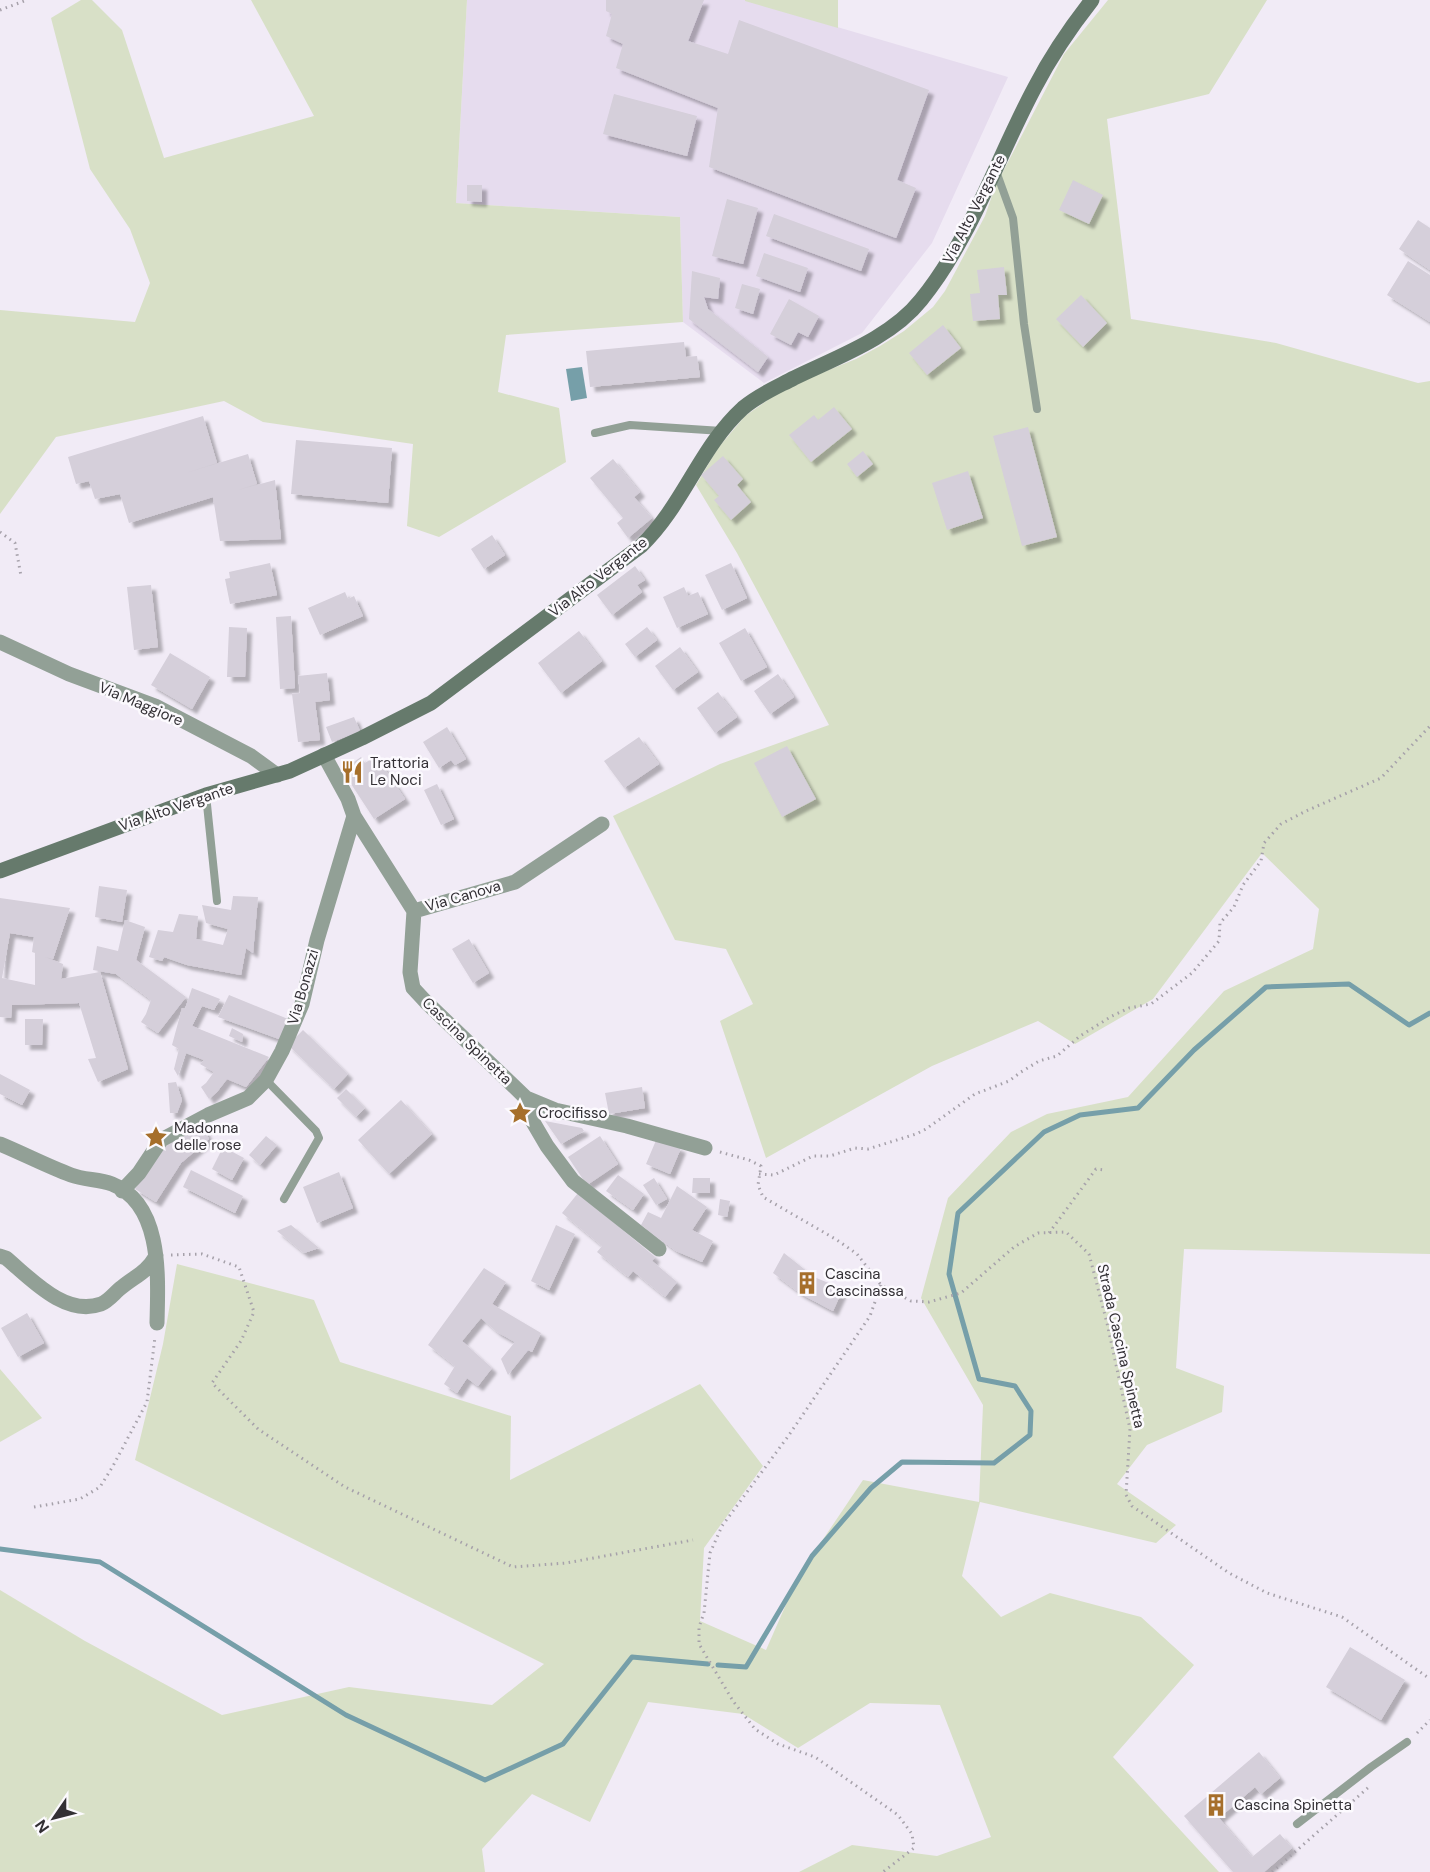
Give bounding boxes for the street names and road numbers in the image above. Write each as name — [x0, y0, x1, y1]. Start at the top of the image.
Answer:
street label: Via Alto Vergante — [938, 151, 1010, 267]
street label: Via Alto Vergante — [545, 532, 651, 622]
street label: Via Maggiore — [96, 677, 186, 731]
street label: Via Alto Vergante — [116, 778, 236, 836]
street label: Via Canova — [423, 876, 503, 916]
street label: Via Bonazzi — [283, 947, 323, 1027]
street label: Cascina Spinetta — [418, 993, 516, 1089]
street label: Strada Cascina Spinetta — [1092, 1262, 1150, 1430]

